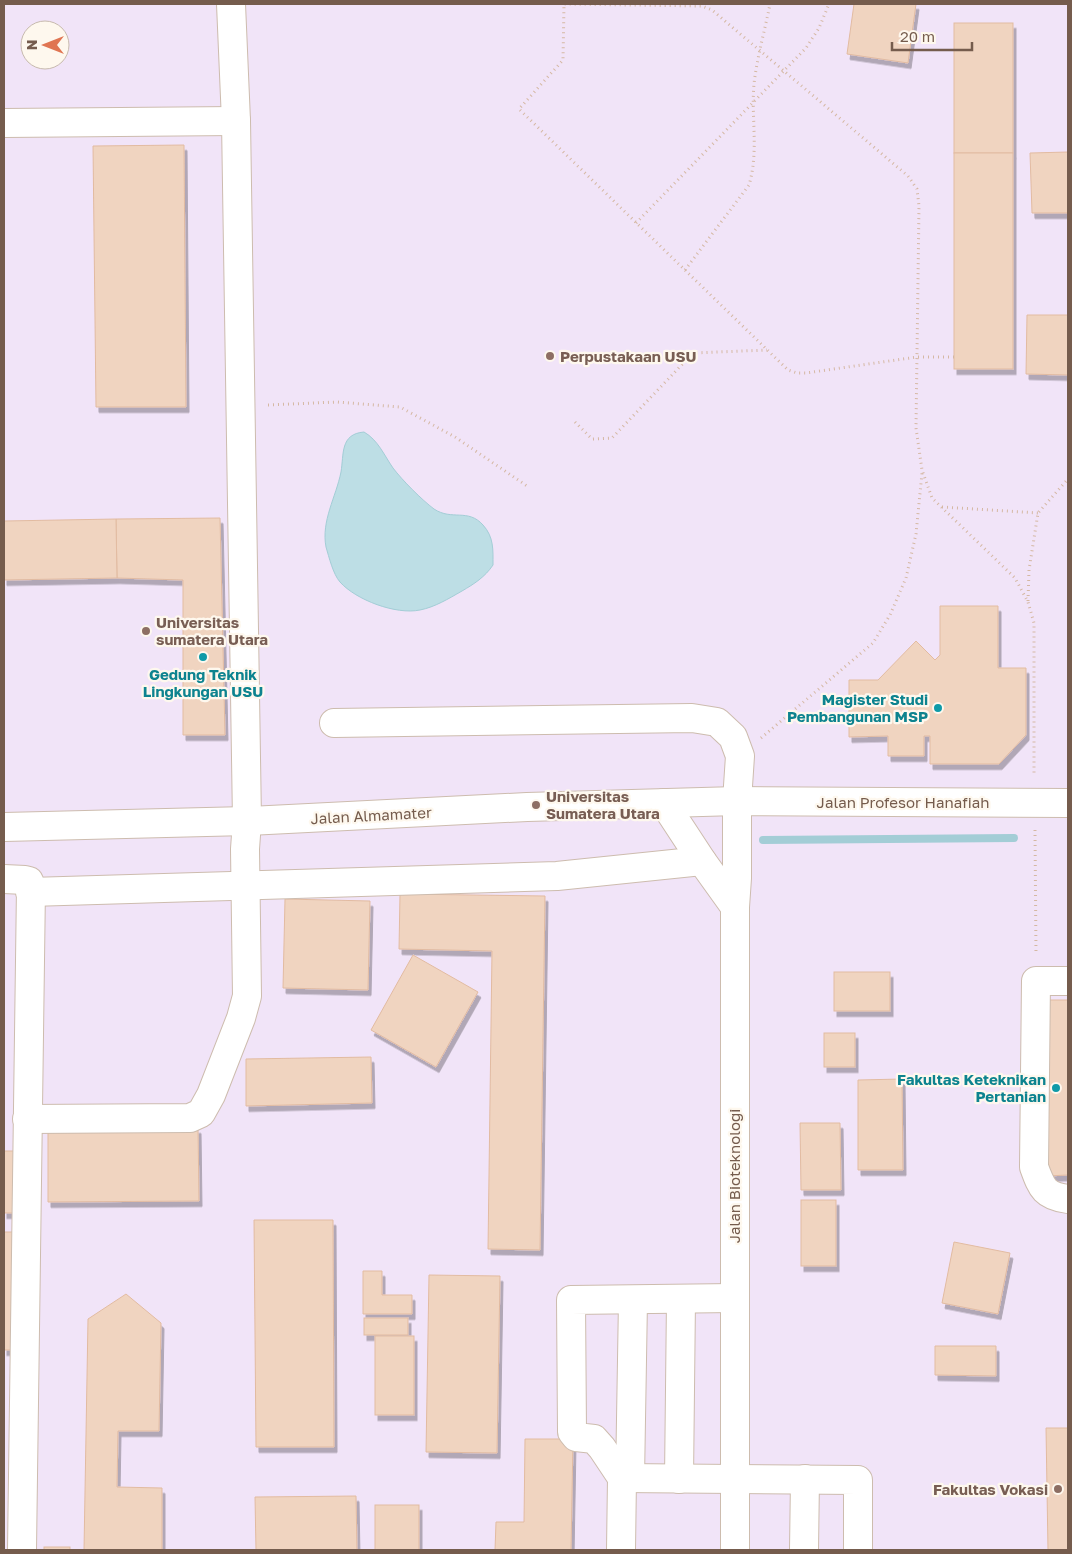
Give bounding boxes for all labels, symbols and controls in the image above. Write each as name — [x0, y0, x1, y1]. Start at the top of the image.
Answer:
north arrow — [20, 20, 70, 70]
scale bar — [892, 20, 972, 52]
text: 20 m — [900, 27, 935, 45]
text: N — [23, 40, 40, 50]
place label: Perpustakaan USU — [560, 347, 697, 365]
marker: Perpustakaan USU — [544, 350, 556, 362]
place label: Universitas sumatera Utara — [156, 613, 268, 648]
marker: Universitas sumatera Utara — [140, 625, 152, 637]
marker: Gedung Teknik Lingkungan USU — [197, 651, 209, 663]
place label: Gedung Teknik Lingkungan USU — [143, 665, 263, 700]
place label: Magister Studi Pembangunan MSP — [787, 690, 928, 725]
marker: Magister Studi Pembangunan MSP — [932, 702, 944, 714]
place label: Universitas Sumatera Utara — [546, 787, 660, 822]
street label: Jalan Profesor Hanafiah — [817, 793, 989, 811]
marker: Universitas Sumatera Utara — [530, 799, 542, 811]
street label: Jalan Almamater — [310, 803, 432, 827]
place label: Fakultas Keteknikan Pertanian — [897, 1070, 1046, 1105]
marker: Fakultas Keteknikan Pertanian — [1050, 1082, 1062, 1094]
street label: Jalan Bioteknologi — [725, 1109, 743, 1243]
place label: Fakultas Vokasi — [933, 1480, 1048, 1498]
marker: Fakultas Vokasi — [1052, 1483, 1064, 1495]

